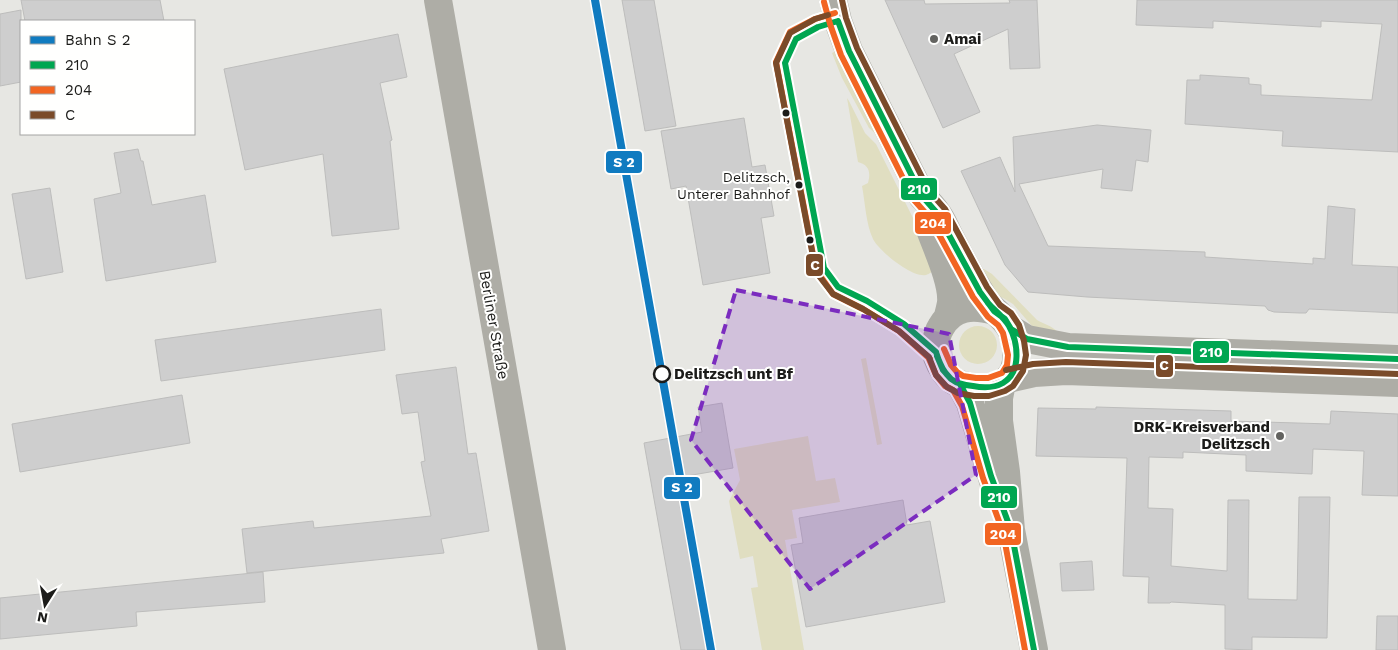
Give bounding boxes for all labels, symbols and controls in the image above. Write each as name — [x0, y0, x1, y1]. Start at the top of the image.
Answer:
legend — [20, 20, 195, 135]
place label: Amai — [944, 30, 981, 48]
text: Bahn S 2 — [65, 31, 130, 49]
marker: Amai — [928, 33, 940, 45]
text: 210 — [65, 56, 89, 74]
text: 204 — [65, 81, 92, 99]
text: C — [65, 106, 75, 124]
unlabelled marker — [781, 108, 791, 118]
line badge: S 2 — [605, 150, 643, 174]
text: S 2 — [613, 154, 635, 170]
place label: Delitzsch, Unterer Bahnhof — [677, 169, 790, 202]
line badge: 210 — [900, 177, 938, 201]
marker: Delitzsch, Unterer Bahnhof — [794, 180, 804, 190]
text: 210 — [907, 181, 931, 197]
line badge: 204 — [914, 211, 952, 235]
text: 204 — [920, 215, 946, 231]
unlabelled marker — [805, 235, 815, 245]
line badge: C — [805, 253, 824, 277]
text: C — [810, 257, 820, 273]
street label: Berliner Straße — [476, 269, 512, 381]
line badge: 210 — [1192, 340, 1230, 364]
text: 210 — [1199, 344, 1223, 360]
line badge: C — [1155, 354, 1174, 378]
text: C — [1159, 357, 1169, 373]
marker: Delitzsch unt Bf — [653, 365, 671, 383]
place label: Delitzsch unt Bf — [674, 365, 794, 383]
place label: DRK-Kreisverband Delitzsch — [1133, 418, 1270, 453]
marker: DRK-Kreisverband Delitzsch — [1274, 430, 1286, 442]
line badge: S 2 — [663, 476, 701, 500]
text: S 2 — [671, 479, 693, 495]
line badge: 210 — [980, 485, 1018, 509]
text: 210 — [987, 489, 1011, 505]
line badge: 204 — [984, 522, 1022, 546]
text: 204 — [990, 526, 1016, 542]
north arrow — [20, 580, 70, 630]
text: N — [36, 609, 49, 627]

